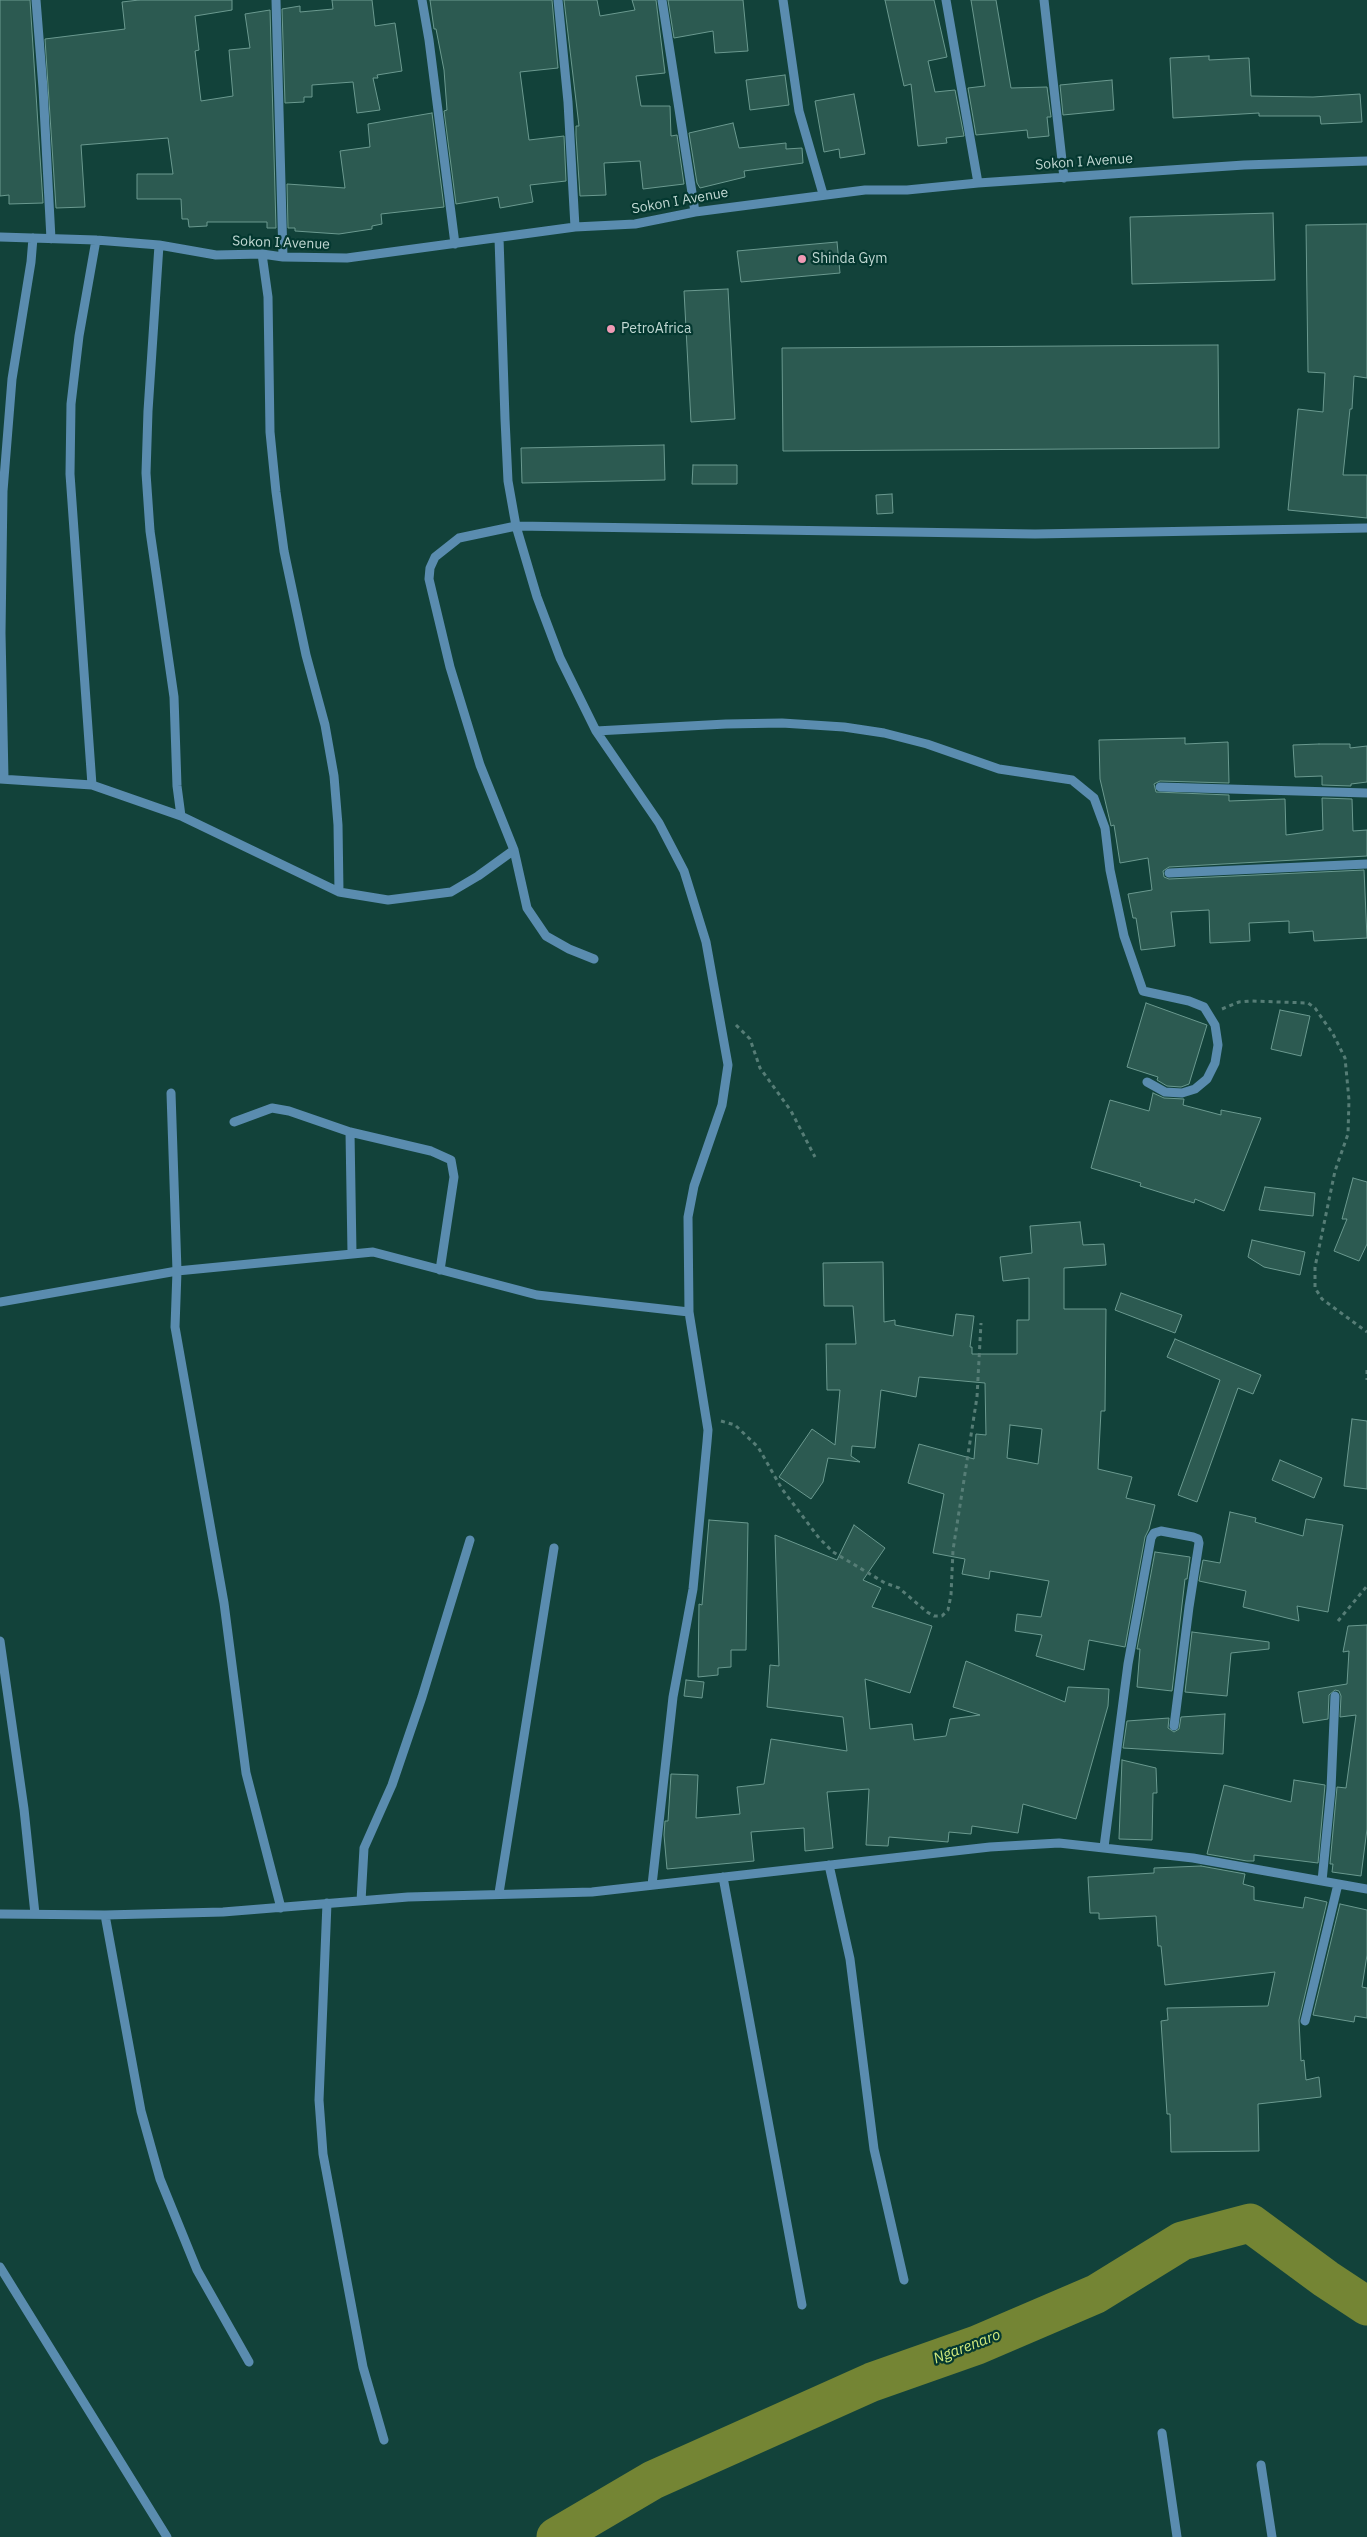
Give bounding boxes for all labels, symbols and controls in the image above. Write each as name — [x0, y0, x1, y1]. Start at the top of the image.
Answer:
street label: Sokon I Avenue — [1035, 150, 1133, 174]
street label: Sokon I Avenue — [630, 184, 730, 218]
street label: Sokon I Avenue — [232, 233, 330, 253]
place label: Shinda Gym — [812, 251, 887, 267]
marker: Shinda Gym — [796, 253, 808, 265]
place label: PetroAfrica — [621, 321, 691, 337]
marker: PetroAfrica — [605, 323, 617, 335]
water label: Ngarenaro — [931, 2326, 1003, 2368]

